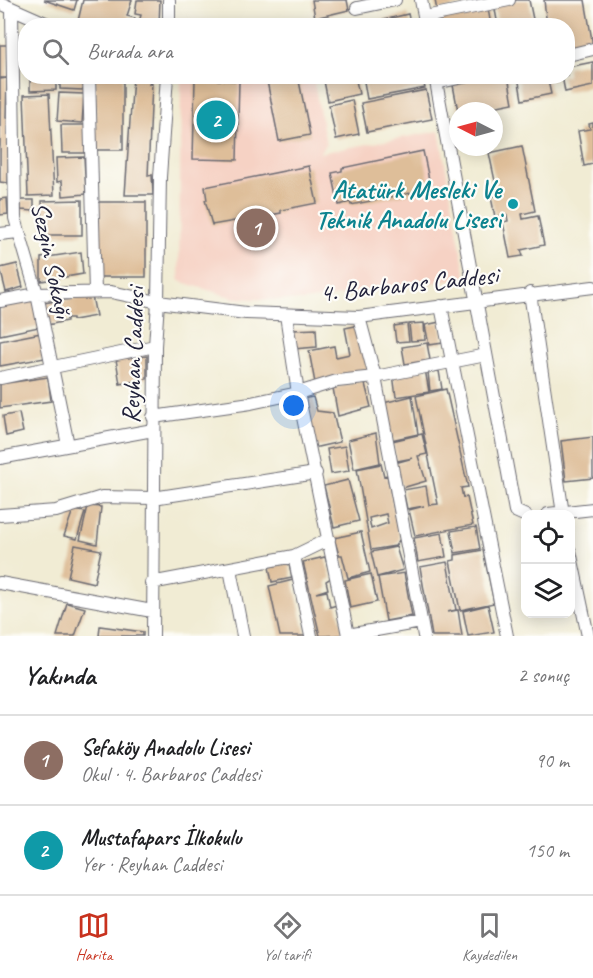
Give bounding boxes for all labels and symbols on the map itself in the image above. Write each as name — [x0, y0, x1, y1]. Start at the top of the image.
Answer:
pin: 2 — [196, 98, 236, 142]
north arrow — [449, 102, 503, 156]
place label: Atatürk Mesleki Ve Teknik Anadolu Lisesi — [316, 173, 504, 236]
marker: Atatürk Mesleki Ve Teknik Anadolu Lisesi — [506, 197, 520, 211]
street label: Sezgin Sokağı — [24, 199, 81, 322]
pin: 1 — [236, 206, 276, 250]
street label: 4. Barbaros Caddesi — [318, 258, 503, 310]
street label: Reyhan Caddesi — [114, 283, 152, 424]
your location — [279, 391, 308, 420]

